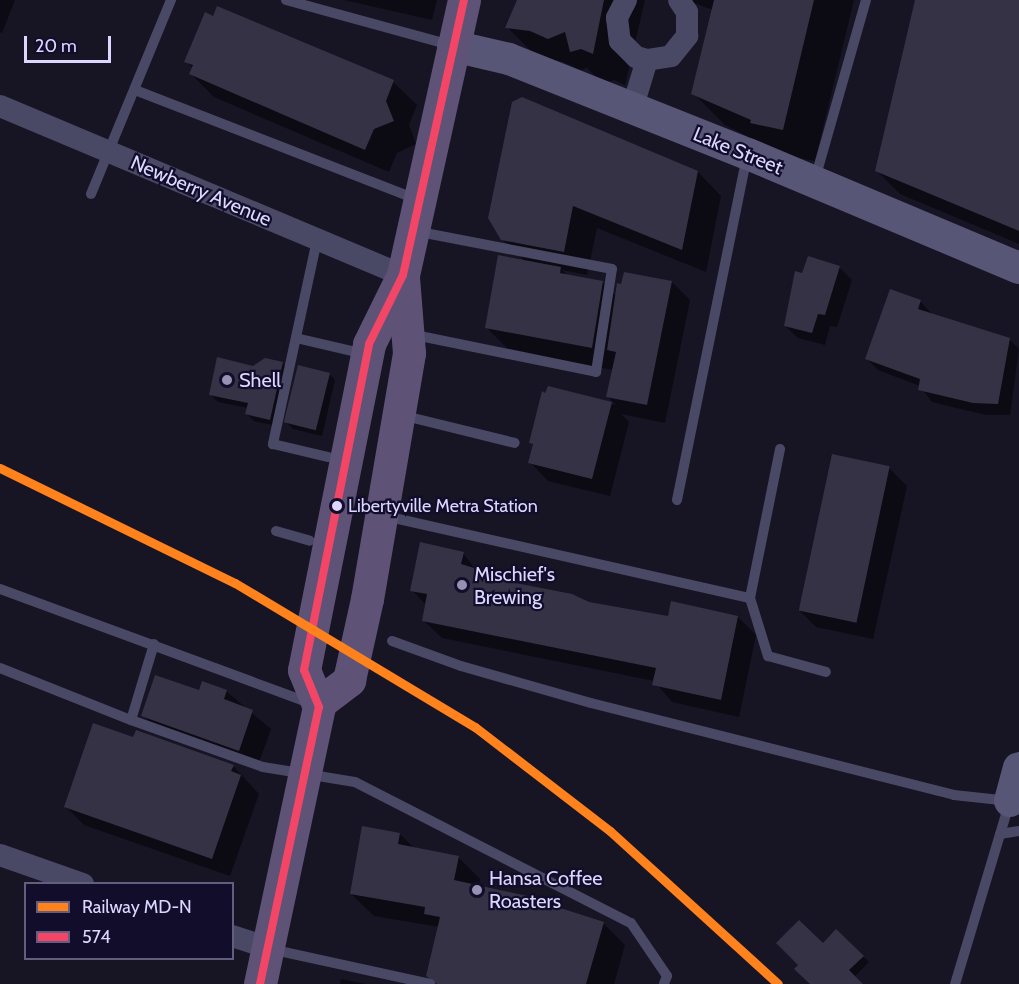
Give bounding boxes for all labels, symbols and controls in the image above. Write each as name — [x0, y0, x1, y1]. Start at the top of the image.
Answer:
scale bar — [27, 24, 114, 62]
text: 20 m — [35, 35, 77, 57]
street label: Lake Street — [690, 122, 786, 180]
street label: Newberry Avenue — [127, 151, 275, 231]
place label: Shell — [239, 368, 281, 392]
marker: Shell — [220, 373, 234, 387]
place label: Libertyville Metra Station — [348, 495, 538, 517]
marker: Libertyville Metra Station — [331, 500, 343, 512]
place label: Mischief's Brewing — [474, 562, 555, 609]
marker: Mischief's Brewing — [455, 578, 469, 592]
place label: Hansa Coffee Roasters — [489, 867, 603, 914]
legend — [24, 882, 234, 960]
marker: Hansa Coffee Roasters — [470, 883, 484, 897]
text: Railway MD-N — [82, 896, 192, 918]
text: 574 — [82, 926, 111, 948]

